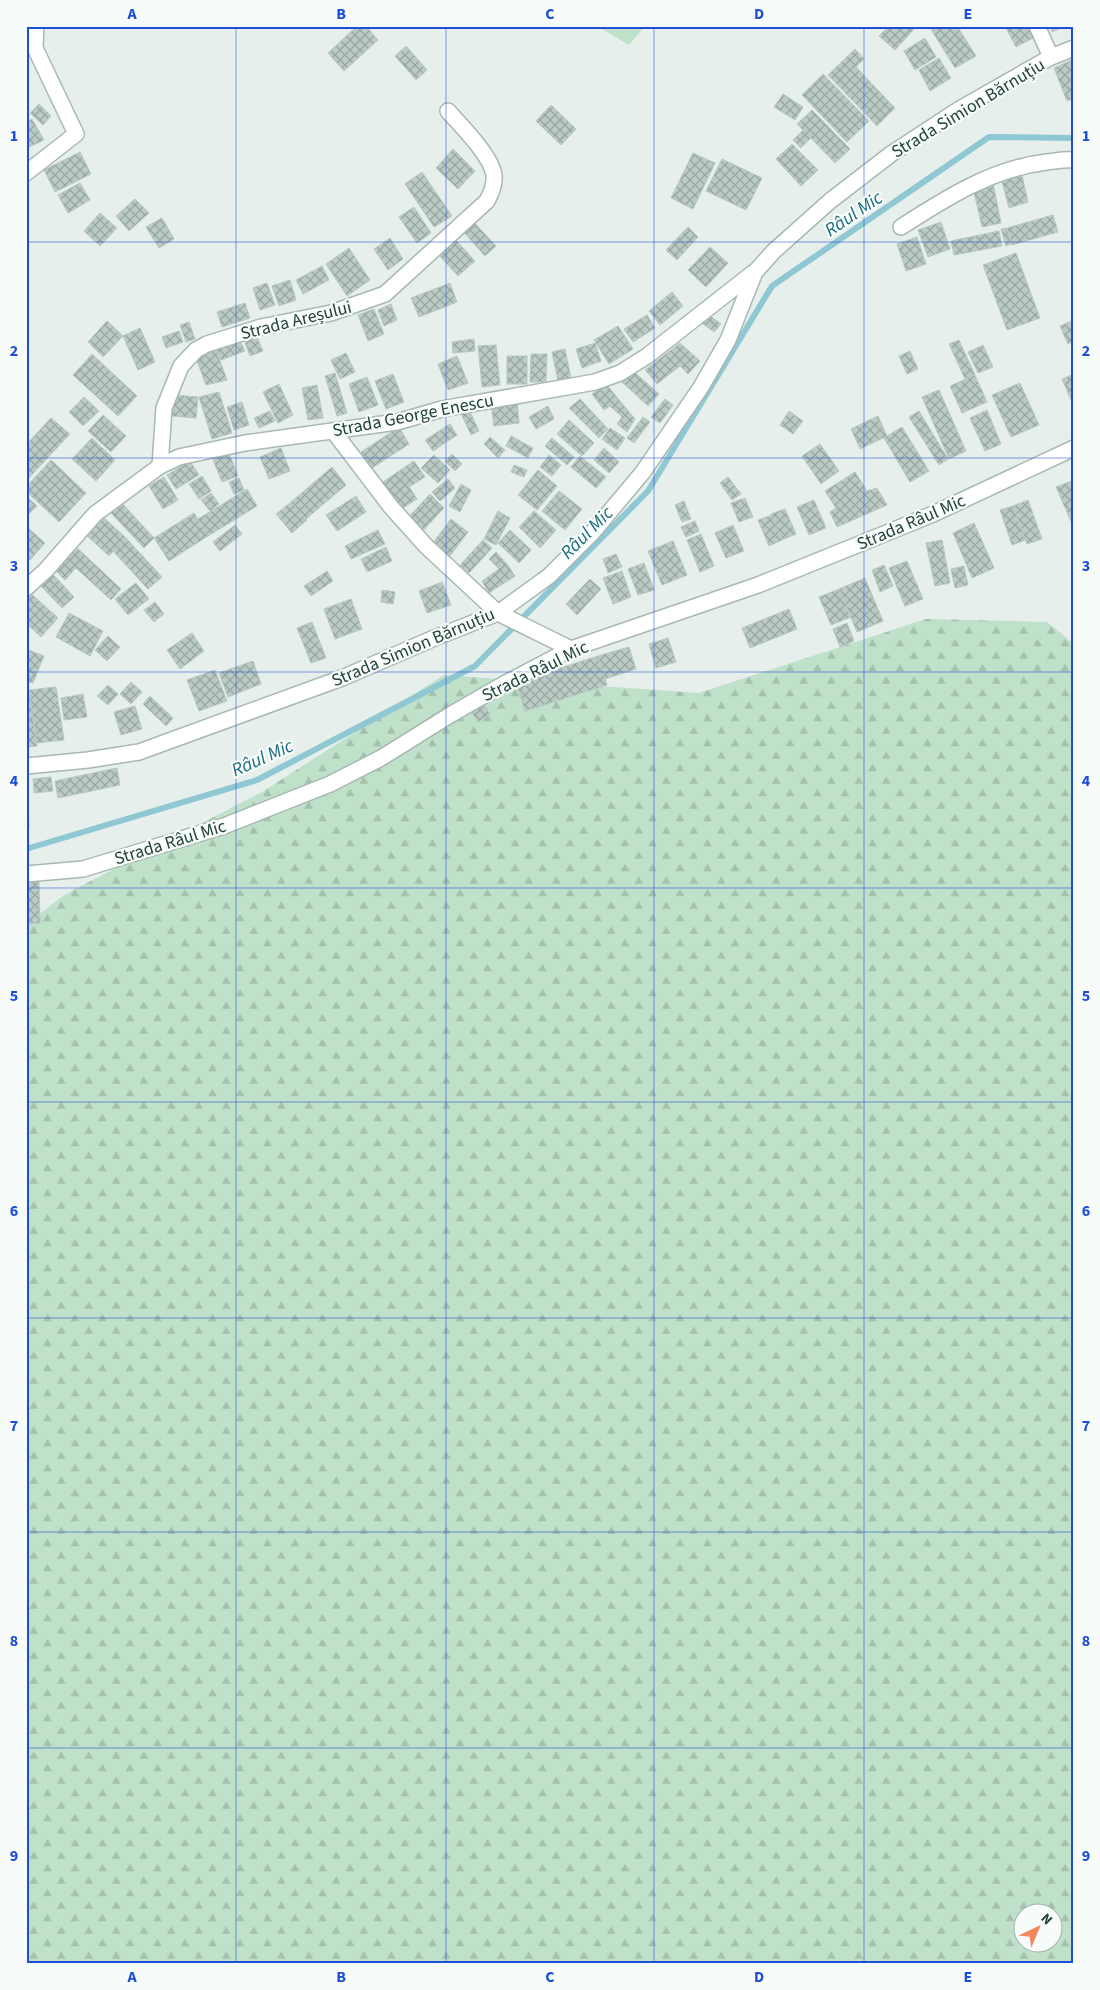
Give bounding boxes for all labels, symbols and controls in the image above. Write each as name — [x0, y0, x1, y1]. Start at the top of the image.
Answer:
text: A — [126, 3, 137, 25]
text: B — [336, 3, 346, 25]
text: C — [545, 3, 555, 25]
text: D — [754, 3, 764, 25]
text: E — [964, 3, 972, 25]
street label: Strada Simion Bărnuțiu — [887, 53, 1050, 164]
text: 1 — [10, 125, 18, 147]
text: 1 — [1082, 125, 1090, 147]
water label: Râul Mic — [819, 184, 889, 244]
street label: Strada Areșului — [238, 295, 354, 346]
text: 2 — [10, 340, 18, 362]
text: 2 — [1082, 340, 1090, 362]
street label: Strada George Enescu — [330, 388, 496, 443]
street label: Strada Râul Mic — [853, 488, 969, 557]
water label: Râul Mic — [554, 500, 620, 566]
text: 3 — [10, 555, 18, 577]
text: 3 — [1082, 555, 1090, 577]
street label: Strada Simion Bărnuțiu — [328, 602, 499, 693]
street label: Strada Râul Mic — [478, 635, 593, 708]
water label: Râul Mic — [227, 732, 299, 784]
text: 4 — [10, 770, 19, 792]
text: 4 — [1082, 770, 1091, 792]
street label: Strada Râul Mic — [111, 814, 229, 871]
text: 5 — [10, 985, 18, 1007]
text: 5 — [1082, 985, 1090, 1007]
text: 6 — [10, 1200, 18, 1222]
text: 6 — [1082, 1200, 1090, 1222]
text: 7 — [10, 1415, 18, 1437]
text: 7 — [1082, 1415, 1090, 1437]
text: 8 — [10, 1630, 18, 1652]
text: 8 — [1082, 1630, 1090, 1652]
text: 9 — [10, 1845, 18, 1867]
text: 9 — [1082, 1845, 1090, 1867]
north arrow — [1012, 1902, 1062, 1952]
text: N — [1036, 1909, 1057, 1930]
text: A — [126, 1966, 137, 1988]
text: B — [336, 1966, 346, 1988]
text: C — [545, 1966, 555, 1988]
text: D — [754, 1966, 764, 1988]
text: E — [964, 1966, 972, 1988]

